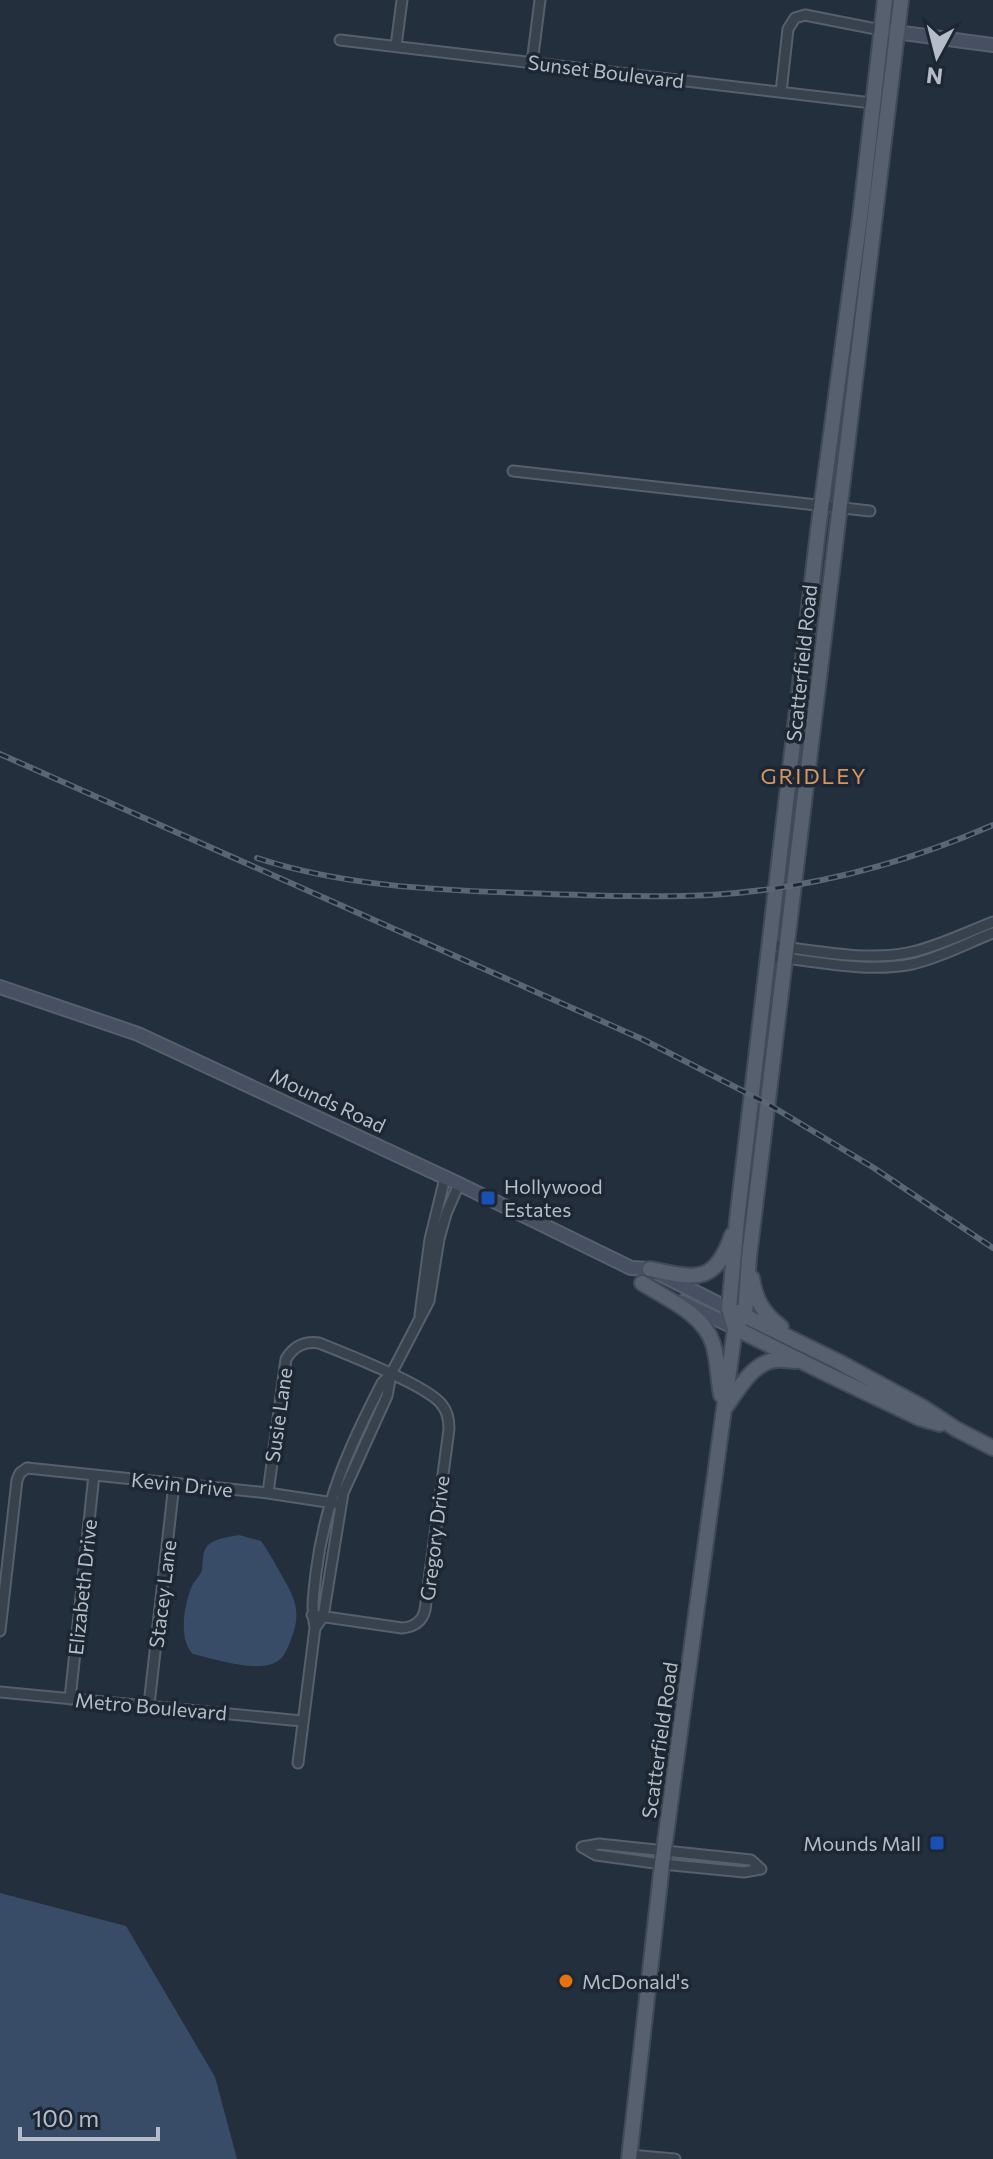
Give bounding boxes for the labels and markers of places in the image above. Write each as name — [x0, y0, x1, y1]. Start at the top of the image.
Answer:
place label: Hollywood Estates — [504, 1174, 603, 1221]
marker: Hollywood Estates — [479, 1189, 497, 1207]
place label: Mounds Mall — [803, 1831, 921, 1855]
marker: Mounds Mall — [928, 1834, 946, 1852]
place label: McDonald's — [582, 1969, 689, 1993]
marker: McDonald's — [557, 1972, 575, 1990]

